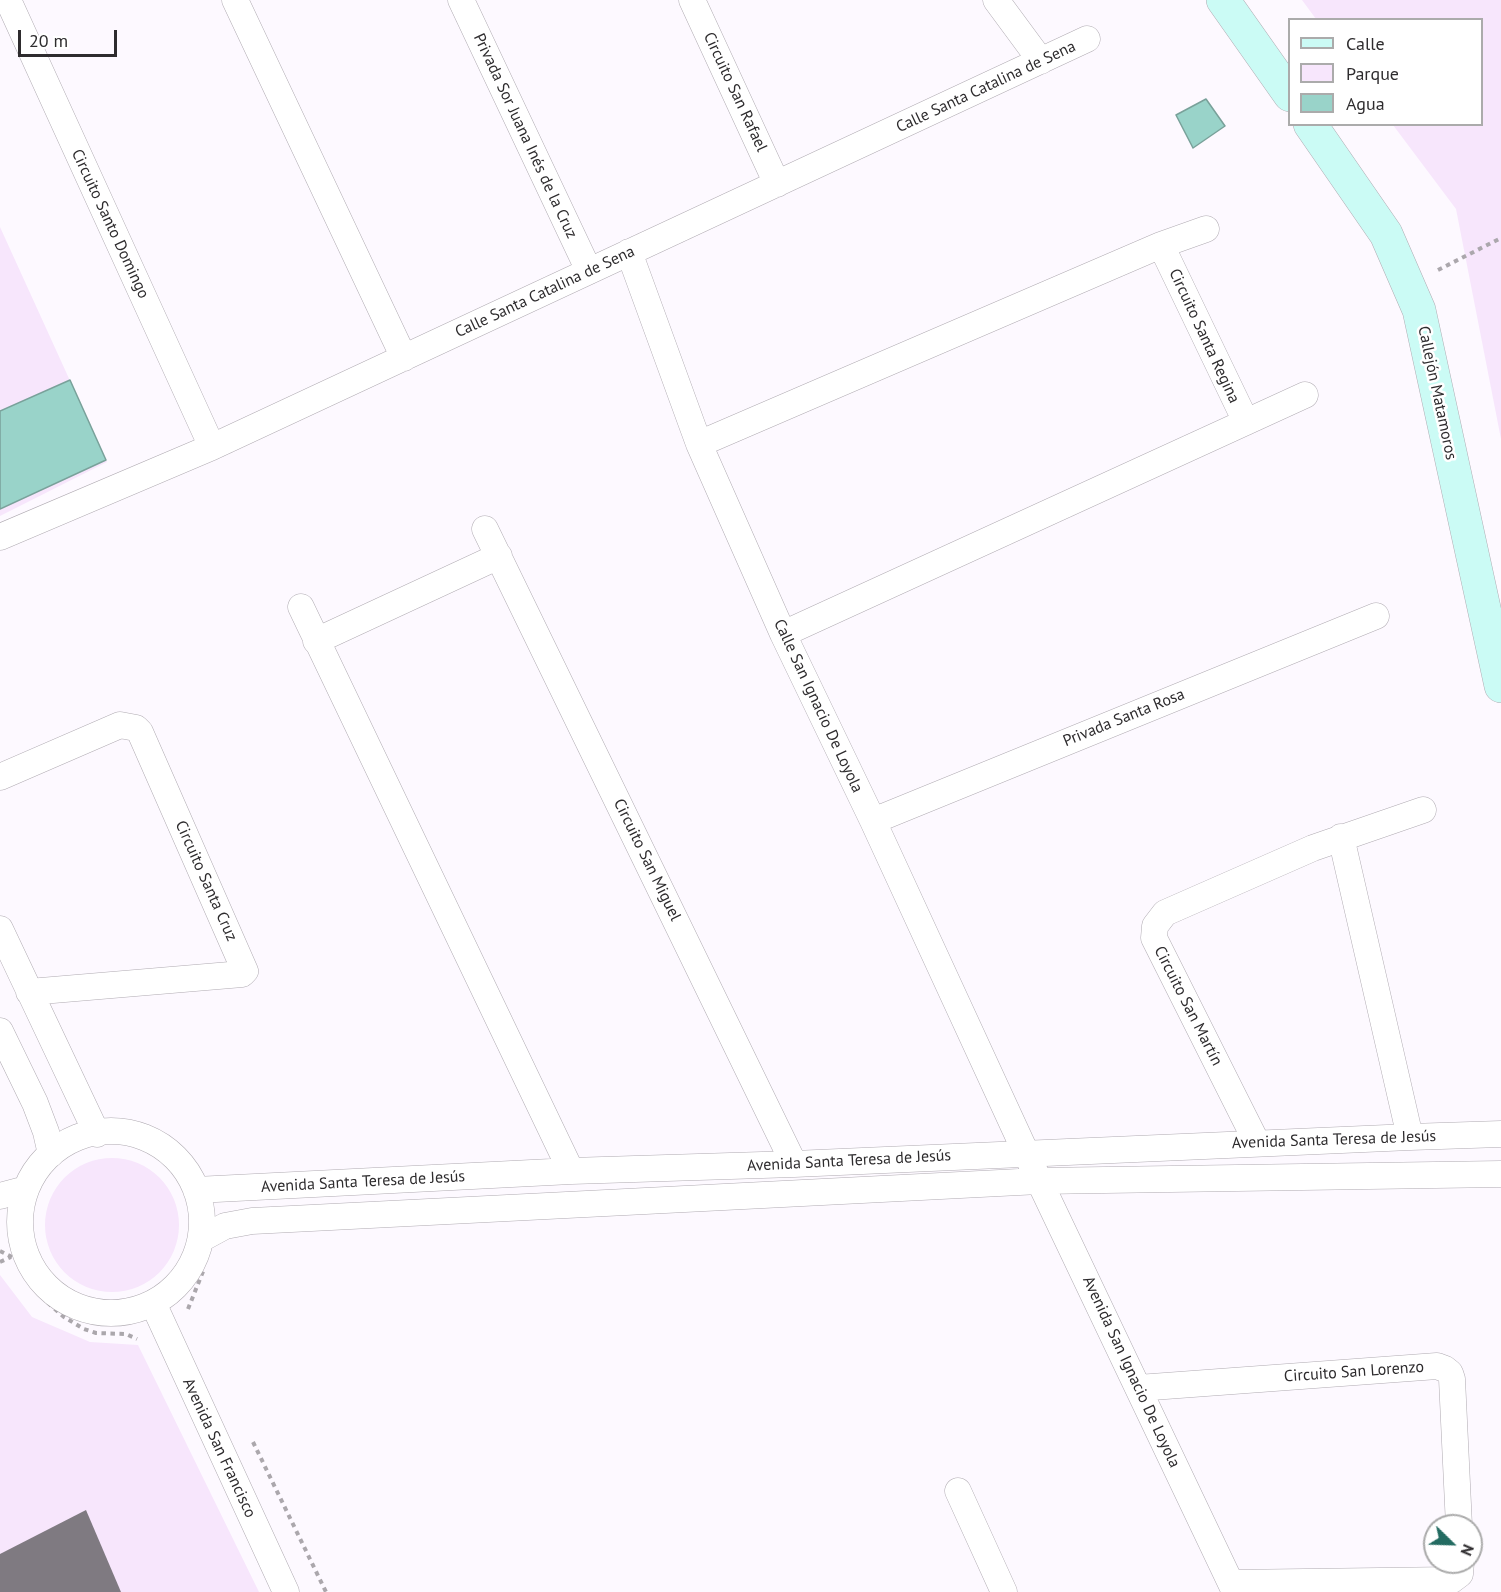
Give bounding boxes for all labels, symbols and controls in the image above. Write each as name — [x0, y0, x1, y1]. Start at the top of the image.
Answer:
scale bar — [21, 18, 120, 56]
legend — [1288, 18, 1483, 126]
text: 20 m — [29, 29, 68, 52]
street label: Circuito San Rafael — [699, 29, 771, 155]
street label: Privada Sor Juana Inés de la Cruz — [469, 30, 581, 242]
text: Calle — [1346, 32, 1385, 55]
street label: Calle Santa Catalina de Sena — [893, 37, 1079, 137]
text: Parque — [1346, 62, 1399, 85]
text: Agua — [1346, 92, 1385, 115]
street label: Circuito Santo Domingo — [67, 146, 153, 302]
street label: Calle Santa Catalina de Sena — [452, 242, 638, 342]
street label: Circuito Santa Regina — [1164, 266, 1244, 406]
street label: Callejón Matamoros — [1413, 324, 1461, 462]
street label: Calle San Ignacio De Loyola — [769, 616, 867, 796]
street label: Privada Santa Rosa — [1060, 685, 1188, 751]
street label: Circuito San Miguel — [609, 796, 685, 924]
street label: Circuito Santa Cruz — [171, 818, 241, 944]
street label: Circuito San Martín — [1150, 943, 1226, 1069]
street label: Avenida Santa Teresa de Jesús — [1231, 1127, 1437, 1153]
street label: Avenida Santa Teresa de Jesús — [746, 1146, 952, 1176]
street label: Avenida Santa Teresa de Jesús — [260, 1167, 466, 1197]
street label: Avenida San Ignacio De Loyola — [1078, 1273, 1184, 1471]
street label: Circuito San Lorenzo — [1283, 1358, 1425, 1386]
street label: Avenida San Francisco — [178, 1375, 260, 1521]
north arrow — [1423, 1514, 1483, 1574]
text: N — [1456, 1541, 1479, 1559]

